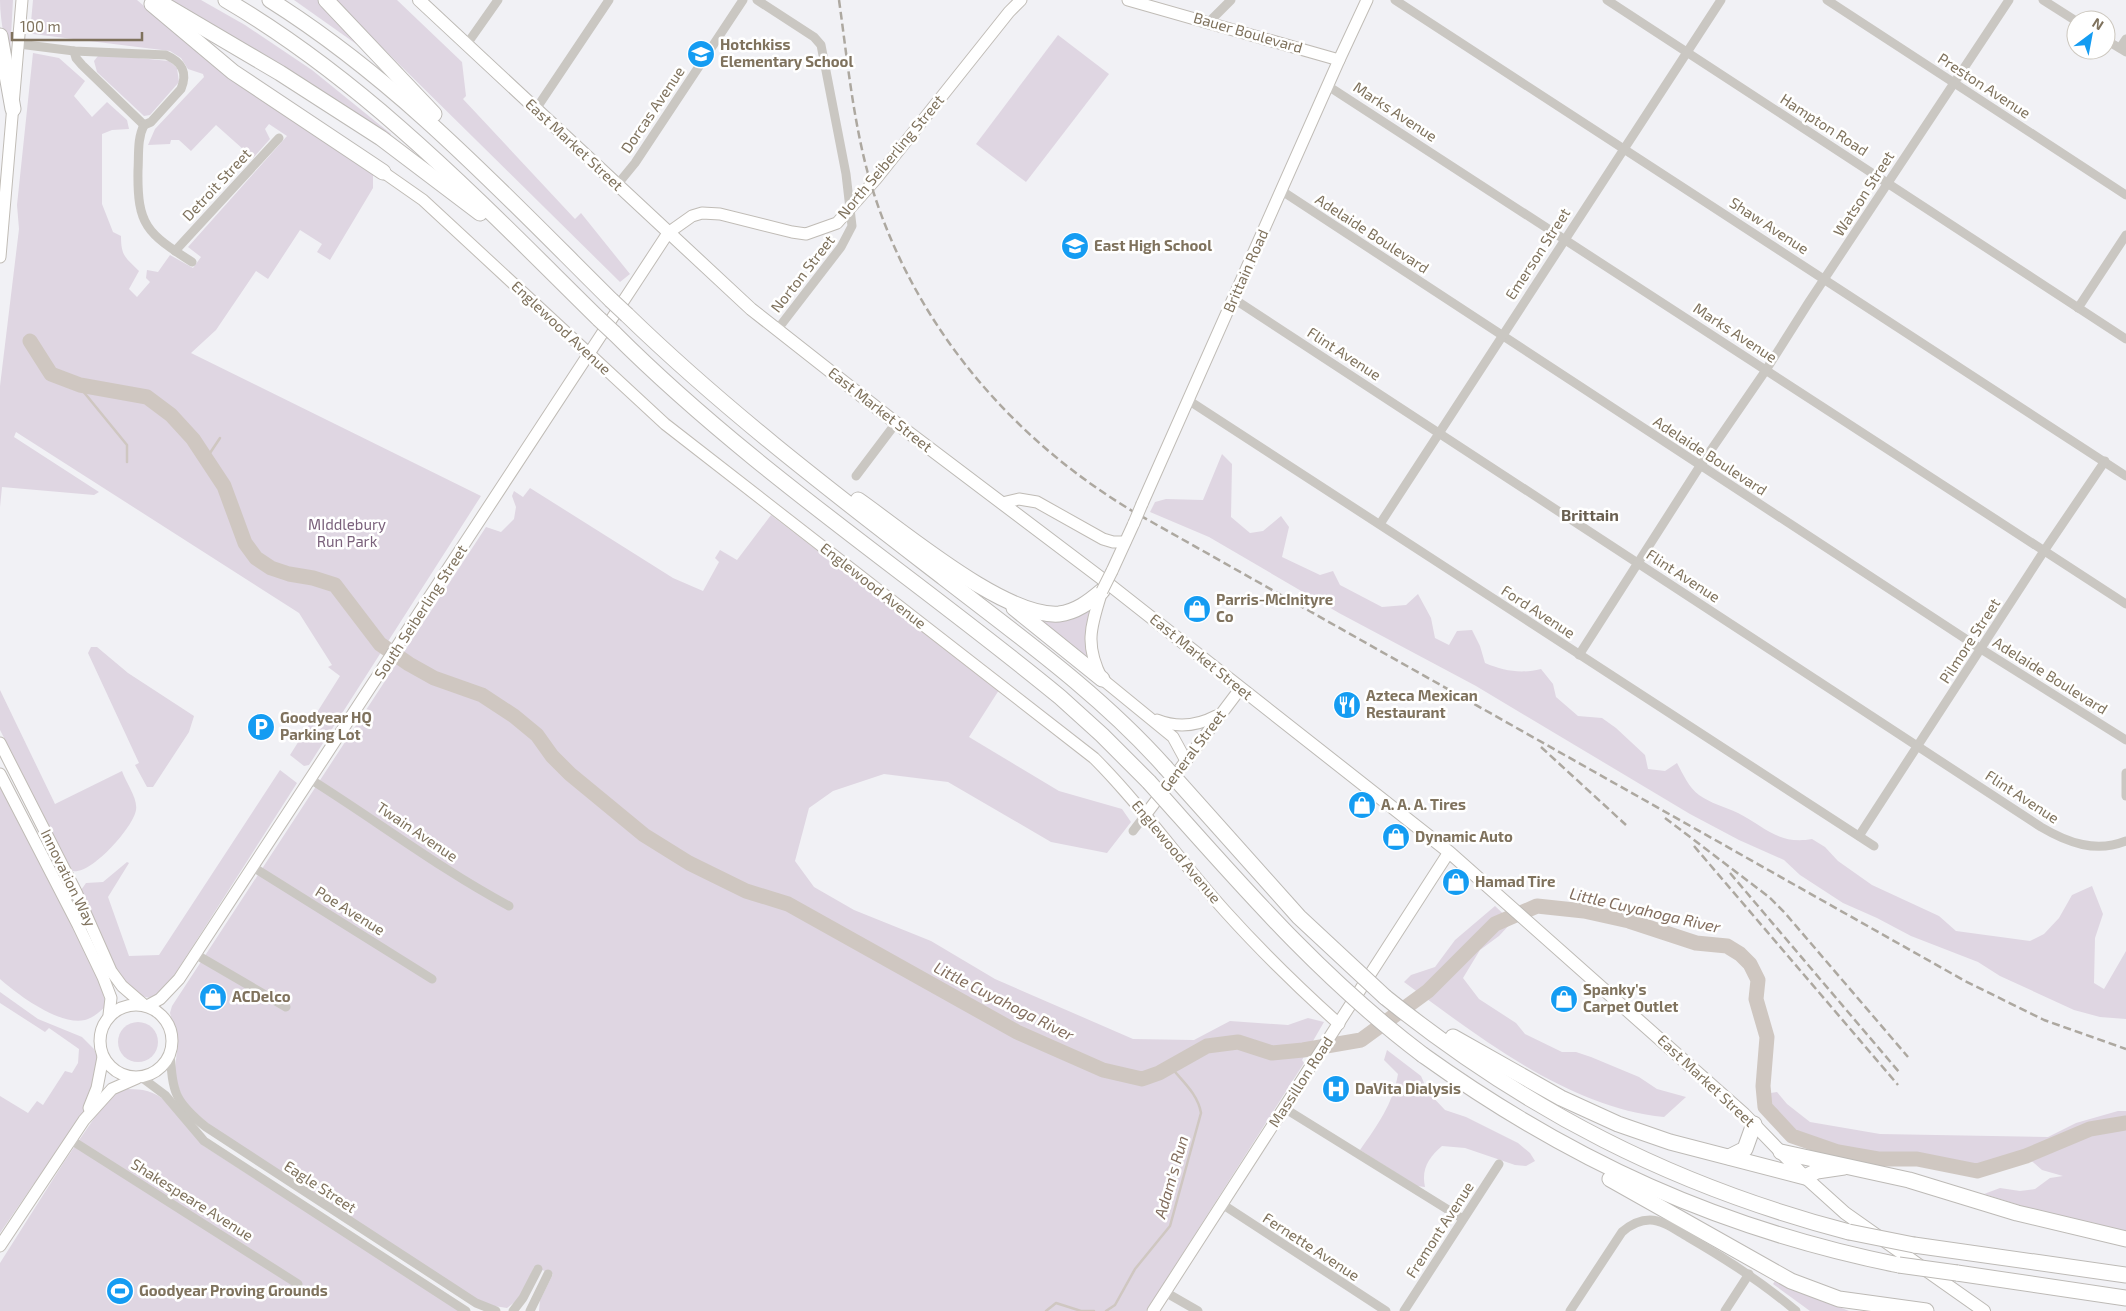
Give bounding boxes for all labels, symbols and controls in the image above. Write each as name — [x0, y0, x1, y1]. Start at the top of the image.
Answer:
street label: Bauer Boulevard — [1192, 8, 1305, 56]
scale bar — [12, 10, 142, 42]
north arrow — [2066, 10, 2116, 60]
text: N — [2089, 14, 2107, 33]
text: 100 m — [20, 17, 61, 35]
place label: Hotchkiss Elementary School — [720, 35, 853, 71]
school or university icon: Hotchkiss Elementary School — [686, 39, 716, 69]
street label: Preston Avenue — [1935, 49, 2034, 122]
street label: Dorcas Avenue — [617, 63, 688, 156]
street label: Marks Avenue — [1350, 77, 1441, 145]
street label: Hampton Road — [1777, 89, 1872, 159]
street label: North Seiberling Street — [833, 91, 947, 222]
street label: East Market Street — [522, 94, 627, 194]
street label: Detroit Street — [178, 144, 255, 224]
street label: Watson Street — [1829, 147, 1898, 239]
street label: Adelaide Boulevard — [1312, 190, 1433, 277]
street label: Shaw Avenue — [1727, 193, 1812, 257]
street label: Emerson Street — [1501, 204, 1574, 303]
street label: Brittain Road — [1219, 226, 1271, 315]
street label: Norton Street — [766, 231, 838, 316]
school or university icon: East High School — [1060, 231, 1090, 261]
place label: East High School — [1094, 236, 1212, 254]
street label: Englewood Avenue — [508, 277, 615, 378]
street label: Marks Avenue — [1690, 298, 1781, 366]
street label: Flint Avenue — [1304, 323, 1385, 384]
street label: East Market Street — [825, 363, 936, 456]
street label: Adelaide Boulevard — [1650, 412, 1771, 499]
district label: Brittain — [1561, 505, 1619, 524]
park label: MIddlebury Run Park — [308, 515, 386, 550]
street label: Englewood Avenue — [817, 538, 930, 632]
street label: South Seiberling Street — [370, 541, 470, 682]
street label: Flint Avenue — [1643, 545, 1724, 606]
street label: Ford Avenue — [1498, 581, 1579, 642]
place label: Parris-McInityre Co — [1216, 590, 1333, 625]
shop icon: Parris-McInityre Co — [1182, 594, 1212, 624]
street label: Pilmore Street — [1935, 594, 2003, 686]
street label: East Market Street — [1147, 609, 1257, 703]
street label: Adelaide Boulevard — [1990, 633, 2111, 718]
place label: Azteca Mexican Restaurant — [1366, 686, 1478, 721]
restaurant icon: Azteca Mexican Restaurant — [1332, 690, 1362, 720]
street label: General Street — [1156, 706, 1229, 795]
place label: Goodyear HQ Parking Lot — [280, 708, 372, 743]
parking icon: Goodyear HQ Parking Lot — [246, 712, 276, 742]
street label: Flint Avenue — [1982, 766, 2063, 827]
shop icon: A. A. A. Tires — [1347, 790, 1377, 820]
place label: A. A. A. Tires — [1381, 795, 1466, 813]
street label: Englewood Avenue — [1128, 796, 1225, 907]
street label: Twain Avenue — [374, 797, 462, 865]
shop icon: Dynamic Auto — [1381, 822, 1411, 852]
street label: Innovation Way — [38, 826, 100, 929]
place label: Dynamic Auto — [1415, 827, 1513, 846]
shop icon: Hamad Tire — [1441, 867, 1471, 897]
place label: Hamad Tire — [1475, 872, 1555, 890]
street label: Poe Avenue — [312, 882, 389, 939]
water label: Little Cuyahoga River — [1568, 883, 1723, 937]
water label: Little Cuyahoga River — [931, 957, 1078, 1045]
place label: Spanky's Carpet Outlet — [1583, 980, 1679, 1015]
shop icon: ACDelco — [198, 982, 228, 1012]
shop icon: Spanky's Carpet Outlet — [1549, 984, 1579, 1014]
place label: ACDelco — [232, 987, 291, 1005]
street label: East Market Street — [1654, 1030, 1759, 1130]
street label: Massillon Road — [1264, 1033, 1336, 1130]
hospital icon: DaVita Dialysis — [1321, 1074, 1351, 1104]
place label: DaVita Dialysis — [1355, 1079, 1461, 1098]
water label: Adam's Run — [1149, 1133, 1191, 1221]
street label: Shakespeare Avenue — [128, 1154, 257, 1244]
street label: Eagle Street — [281, 1156, 360, 1216]
street label: Fremont Avenue — [1401, 1178, 1477, 1281]
street label: Fernette Avenue — [1260, 1208, 1363, 1284]
sports icon: Goodyear Proving Grounds — [105, 1276, 135, 1306]
place label: Goodyear Proving Grounds — [139, 1281, 328, 1300]

